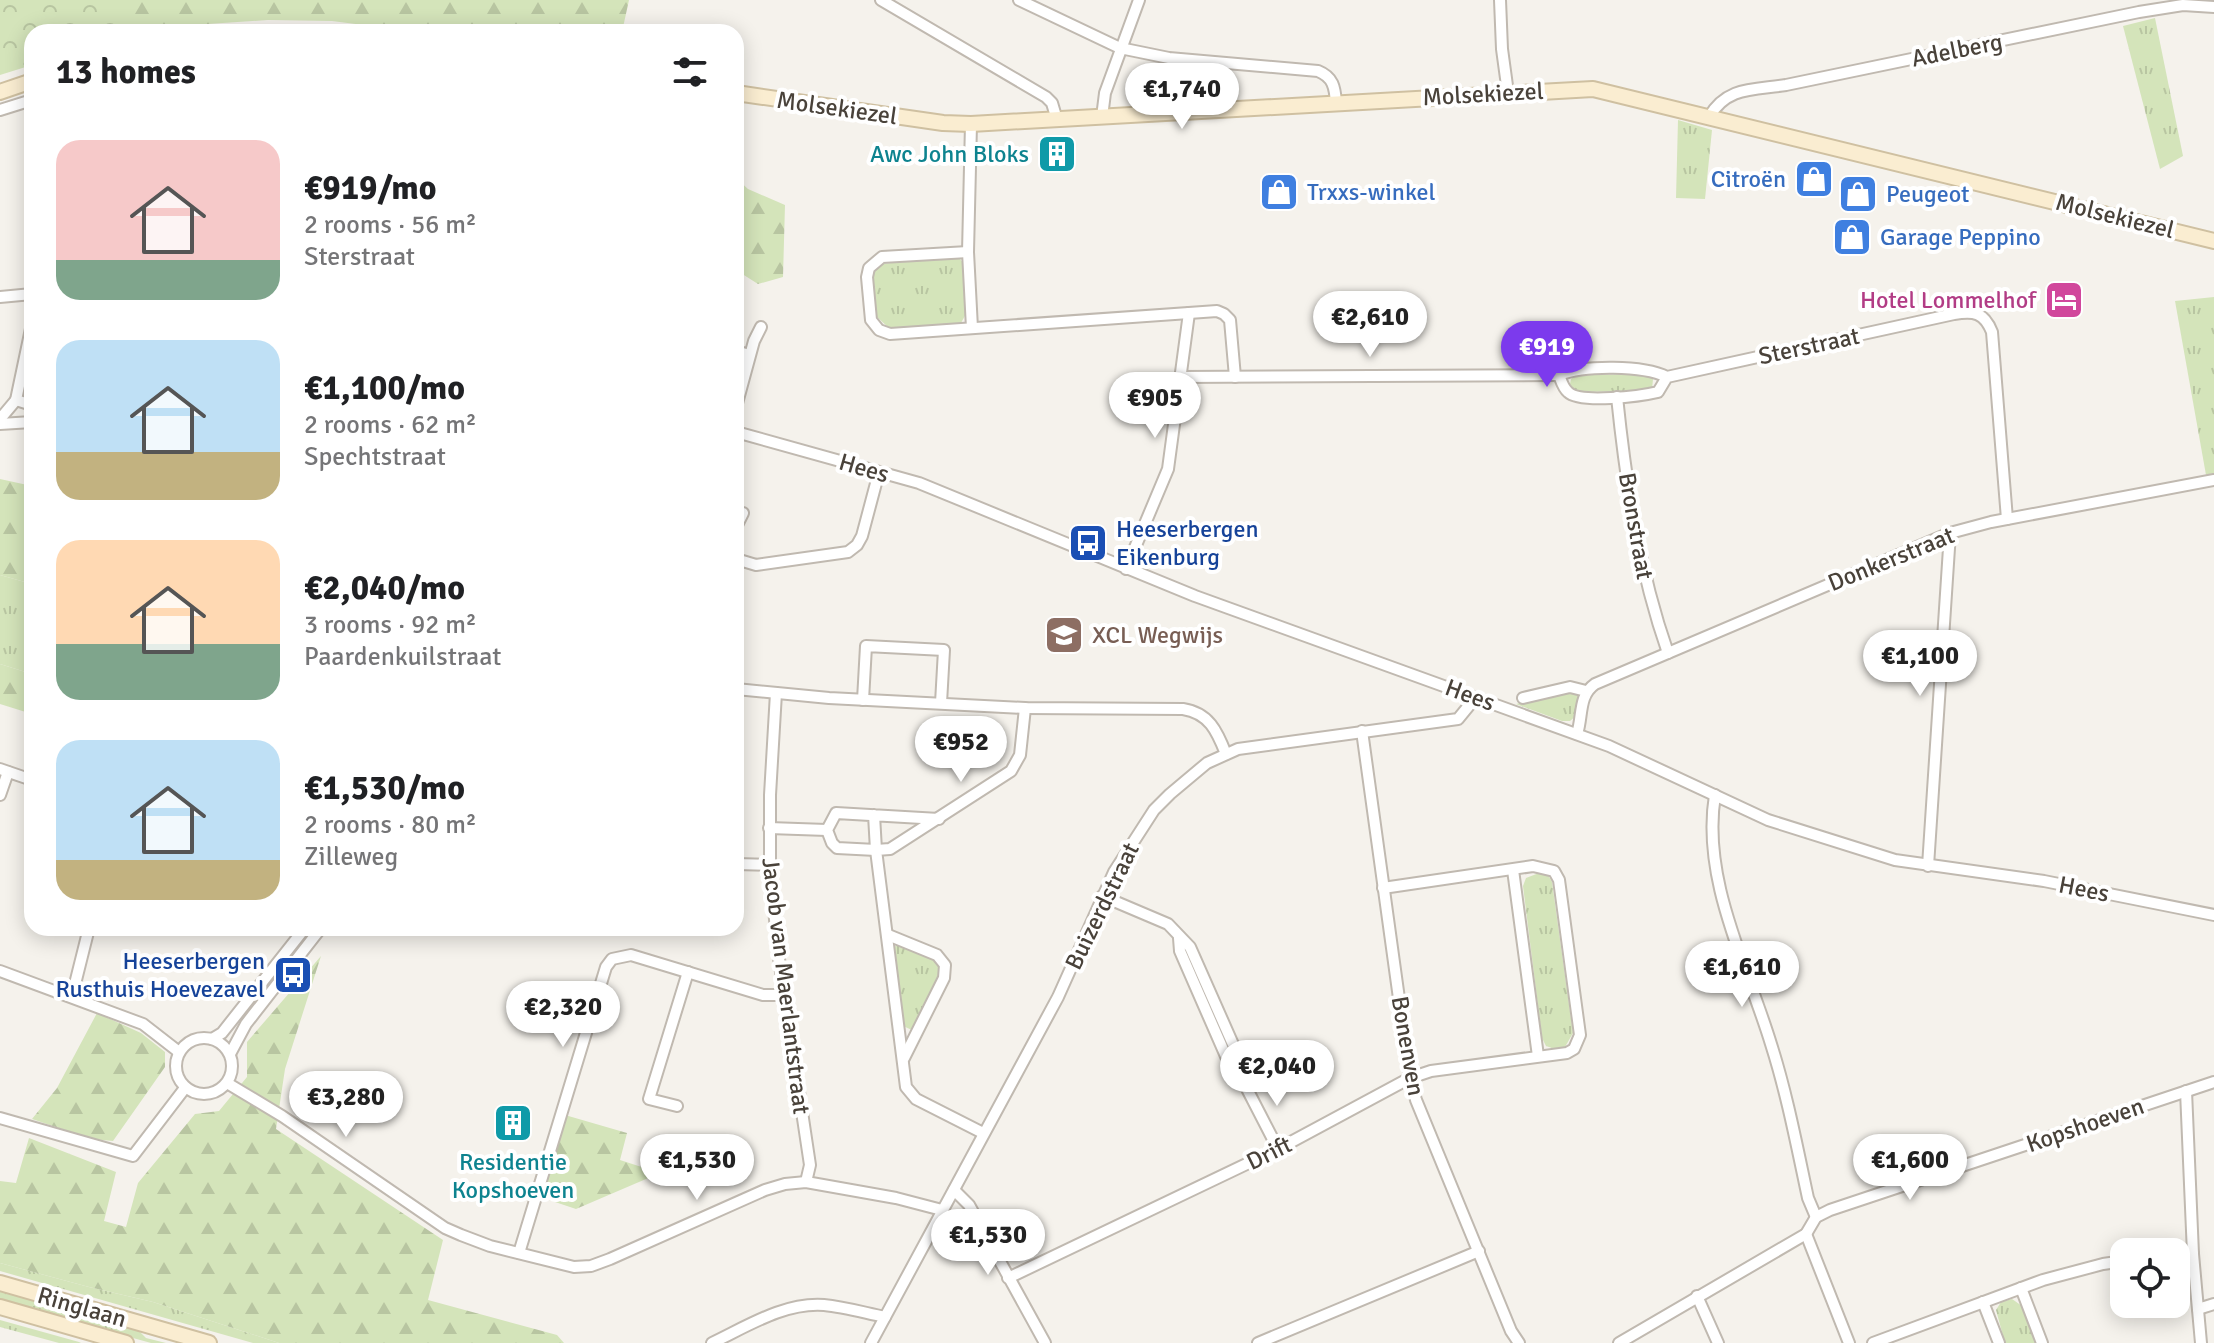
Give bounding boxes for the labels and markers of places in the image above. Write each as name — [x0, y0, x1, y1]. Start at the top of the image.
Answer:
pin: €1,740 — [1117, 63, 1247, 131]
building icon: Awc John Bloks — [1036, 133, 1078, 175]
place label: Awc John Bloks — [870, 139, 1029, 169]
shop icon: Citroën — [1793, 158, 1835, 200]
place label: Citroën — [1711, 164, 1786, 194]
shop icon: Trxxs-winkel — [1258, 171, 1300, 213]
shop icon: Peugeot — [1837, 173, 1879, 215]
place label: Trxxs-winkel — [1307, 177, 1436, 207]
place label: Peugeot — [1886, 179, 1969, 209]
shop icon: Garage Peppino — [1831, 216, 1873, 258]
place label: Garage Peppino — [1880, 222, 2041, 252]
hotel icon: Hotel Lommelhof — [2043, 279, 2085, 321]
place label: Hotel Lommelhof — [1860, 285, 2037, 315]
pin: €2,610 — [1305, 291, 1435, 359]
pin: €919 — [1500, 321, 1594, 389]
pin: €905 — [1108, 372, 1202, 440]
place label: Heeserbergen Eikenburg — [1116, 514, 1259, 572]
bus stop icon: Heeserbergen Eikenburg — [1067, 522, 1109, 564]
school or university icon: XCL Wegwijs — [1043, 614, 1085, 656]
place label: XCL Wegwijs — [1092, 620, 1223, 650]
pin: €1,100 — [1855, 630, 1985, 698]
pin: €952 — [914, 716, 1008, 784]
pin: €1,610 — [1677, 941, 1807, 1009]
place label: Heeserbergen Rusthuis Hoevezavel — [56, 946, 265, 1004]
bus stop icon: Heeserbergen Rusthuis Hoevezavel — [272, 954, 314, 996]
pin: €2,320 — [498, 981, 628, 1049]
pin: €2,040 — [1212, 1040, 1342, 1108]
pin: €3,280 — [281, 1071, 411, 1139]
building icon: Residentie Kopshoeven — [492, 1102, 534, 1144]
pin: €1,530 — [632, 1134, 762, 1202]
pin: €1,600 — [1845, 1134, 1975, 1202]
place label: Residentie Kopshoeven — [452, 1147, 574, 1205]
pin: €1,530 — [923, 1209, 1053, 1277]

